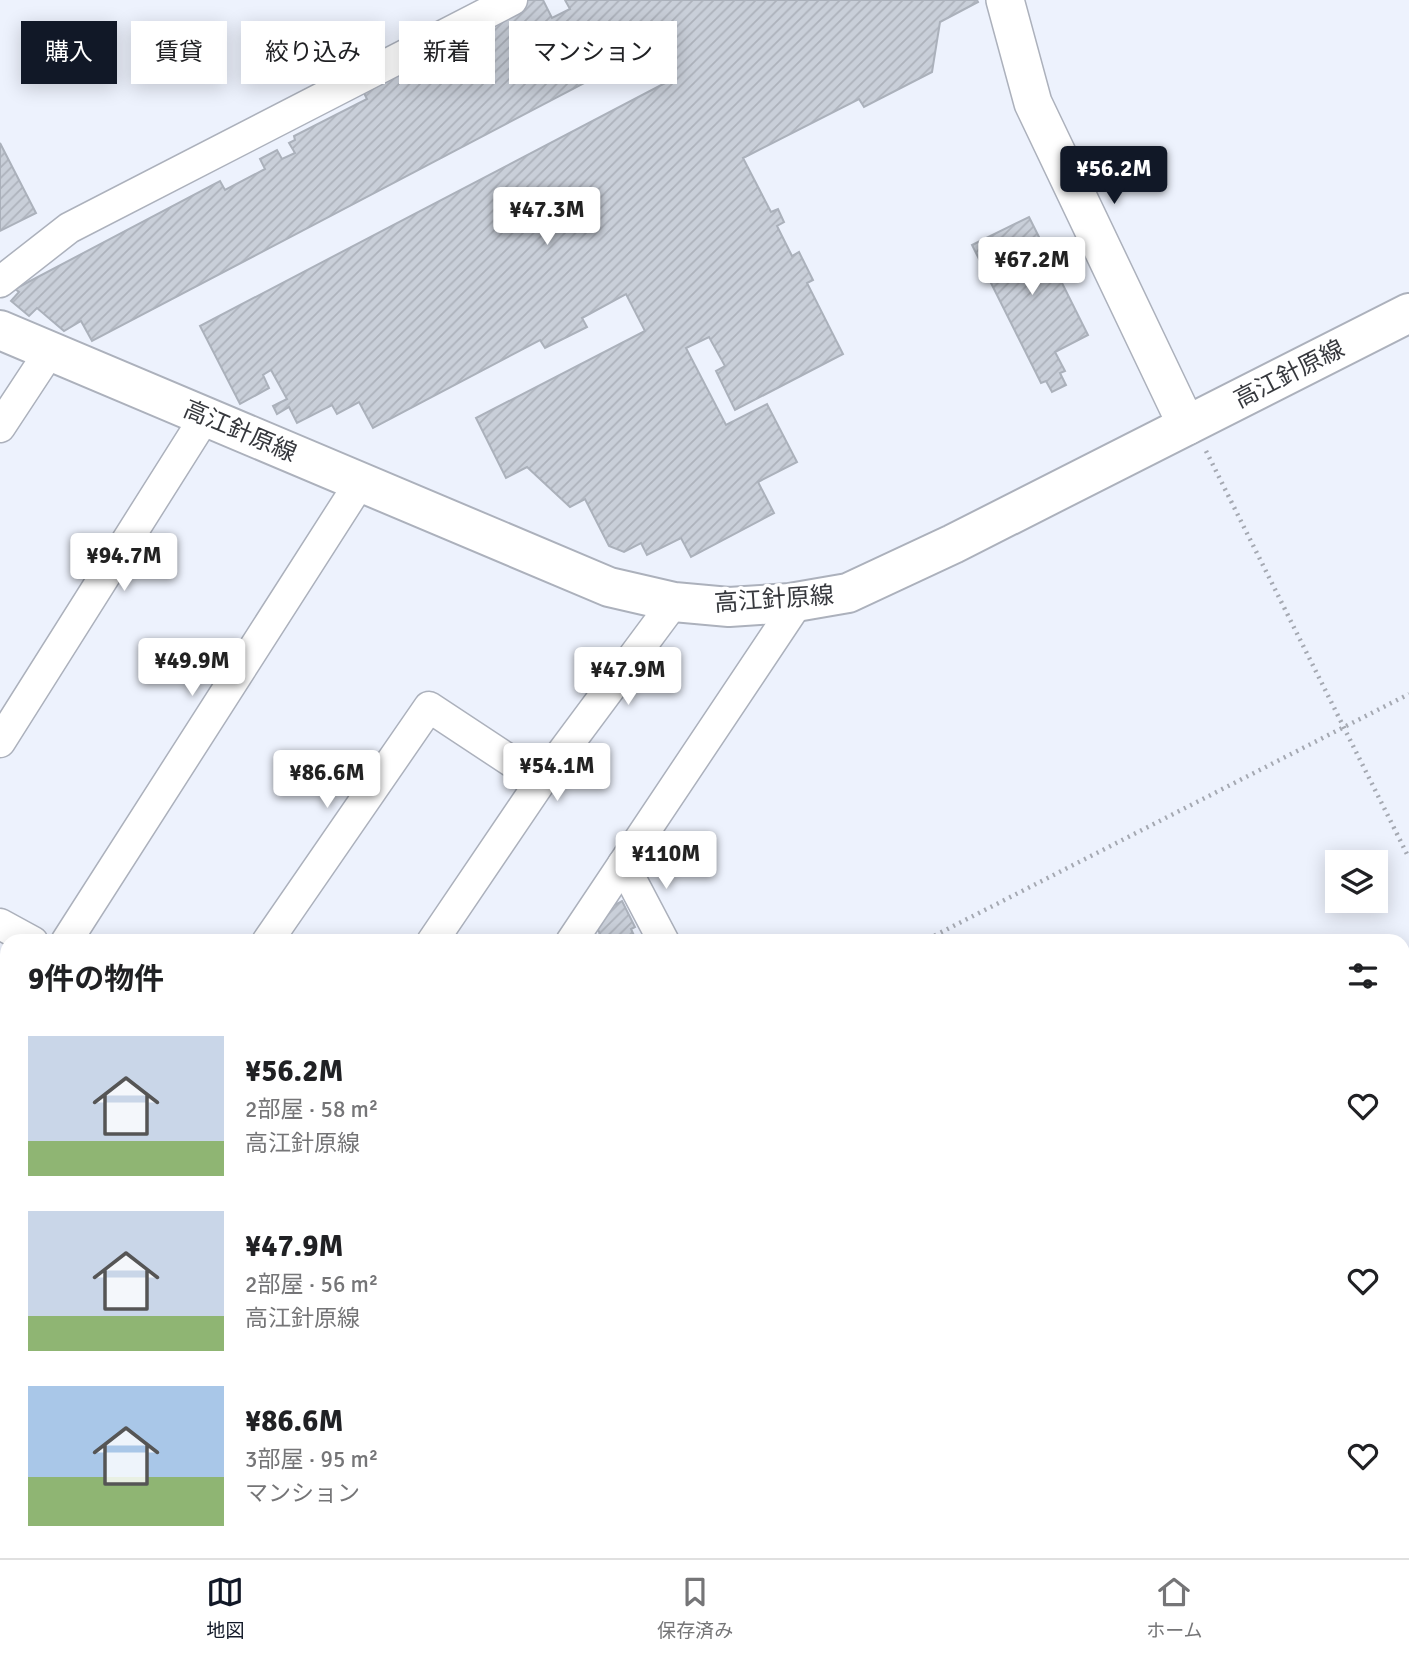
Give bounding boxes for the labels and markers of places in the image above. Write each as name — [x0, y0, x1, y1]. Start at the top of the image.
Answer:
pin: ¥56.2M — [1057, 146, 1171, 206]
pin: ¥47.3M — [490, 188, 604, 247]
pin: ¥67.2M — [975, 238, 1089, 297]
pin: ¥94.7M — [67, 534, 181, 593]
pin: ¥49.9M — [135, 638, 249, 698]
pin: ¥47.9M — [571, 648, 685, 707]
pin: ¥54.1M — [500, 744, 614, 803]
pin: ¥86.6M — [270, 750, 384, 810]
pin: ¥110M — [617, 832, 715, 891]

